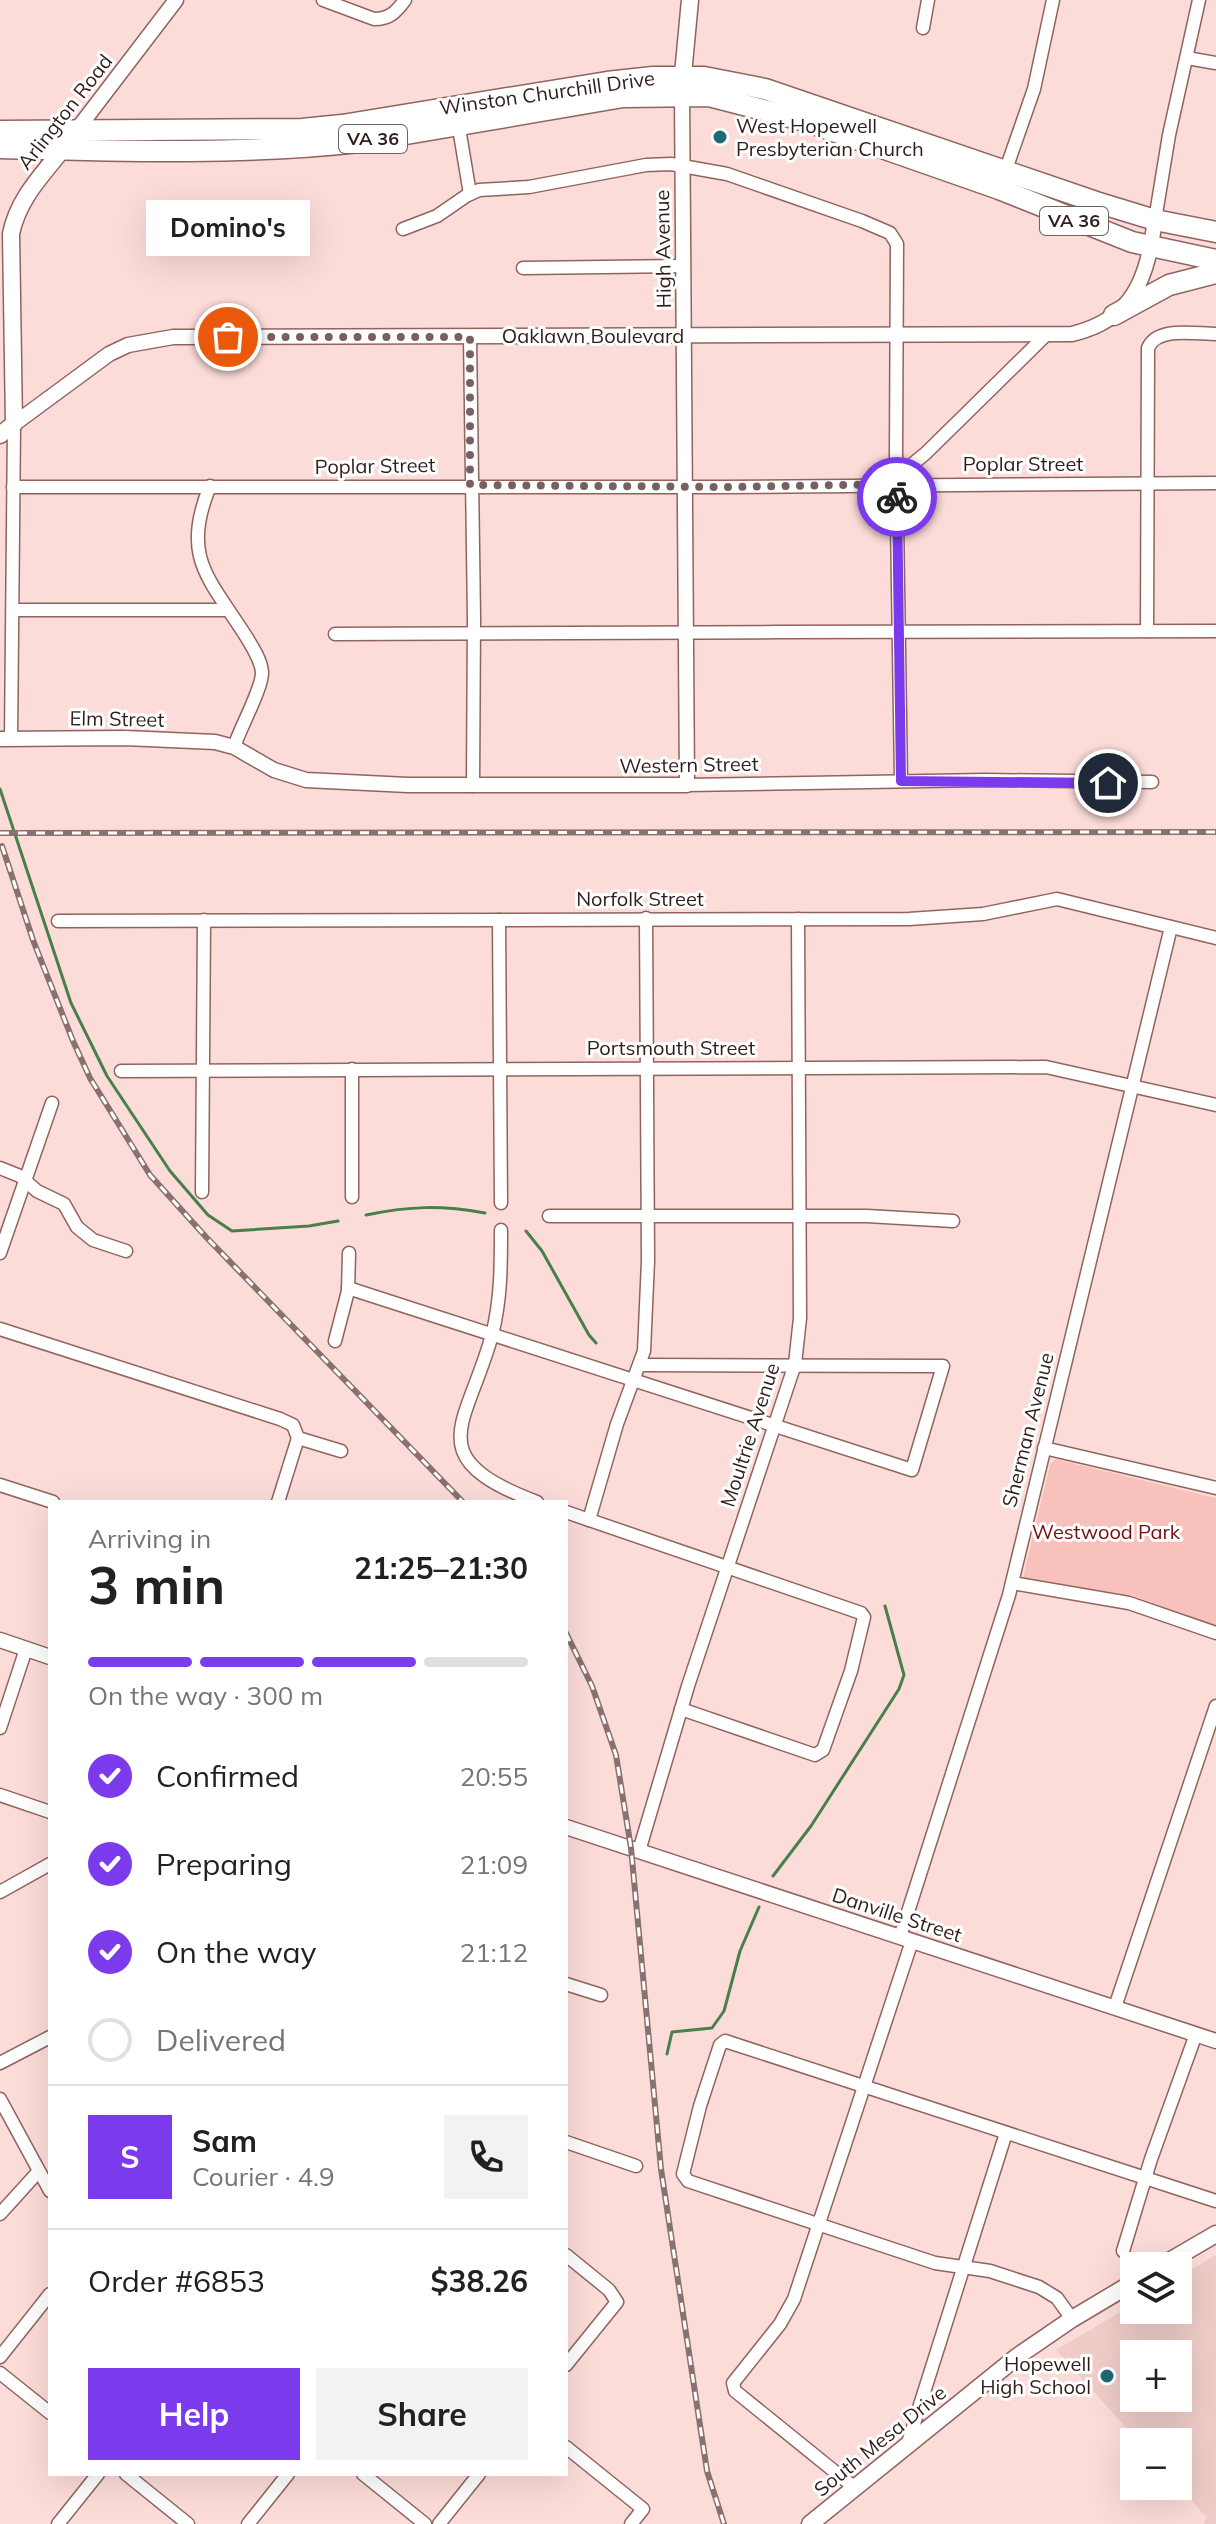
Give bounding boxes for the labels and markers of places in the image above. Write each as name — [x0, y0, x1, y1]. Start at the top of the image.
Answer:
place label: West Hopewell Presbyterian Church — [736, 113, 924, 161]
marker: West Hopewell Presbyterian Church — [711, 128, 729, 146]
callout: Domino's — [146, 201, 310, 257]
pin — [194, 303, 262, 371]
pin — [1074, 749, 1142, 817]
place label: Hopewell High School — [980, 2351, 1091, 2399]
marker: Hopewell High School — [1098, 2367, 1116, 2385]

